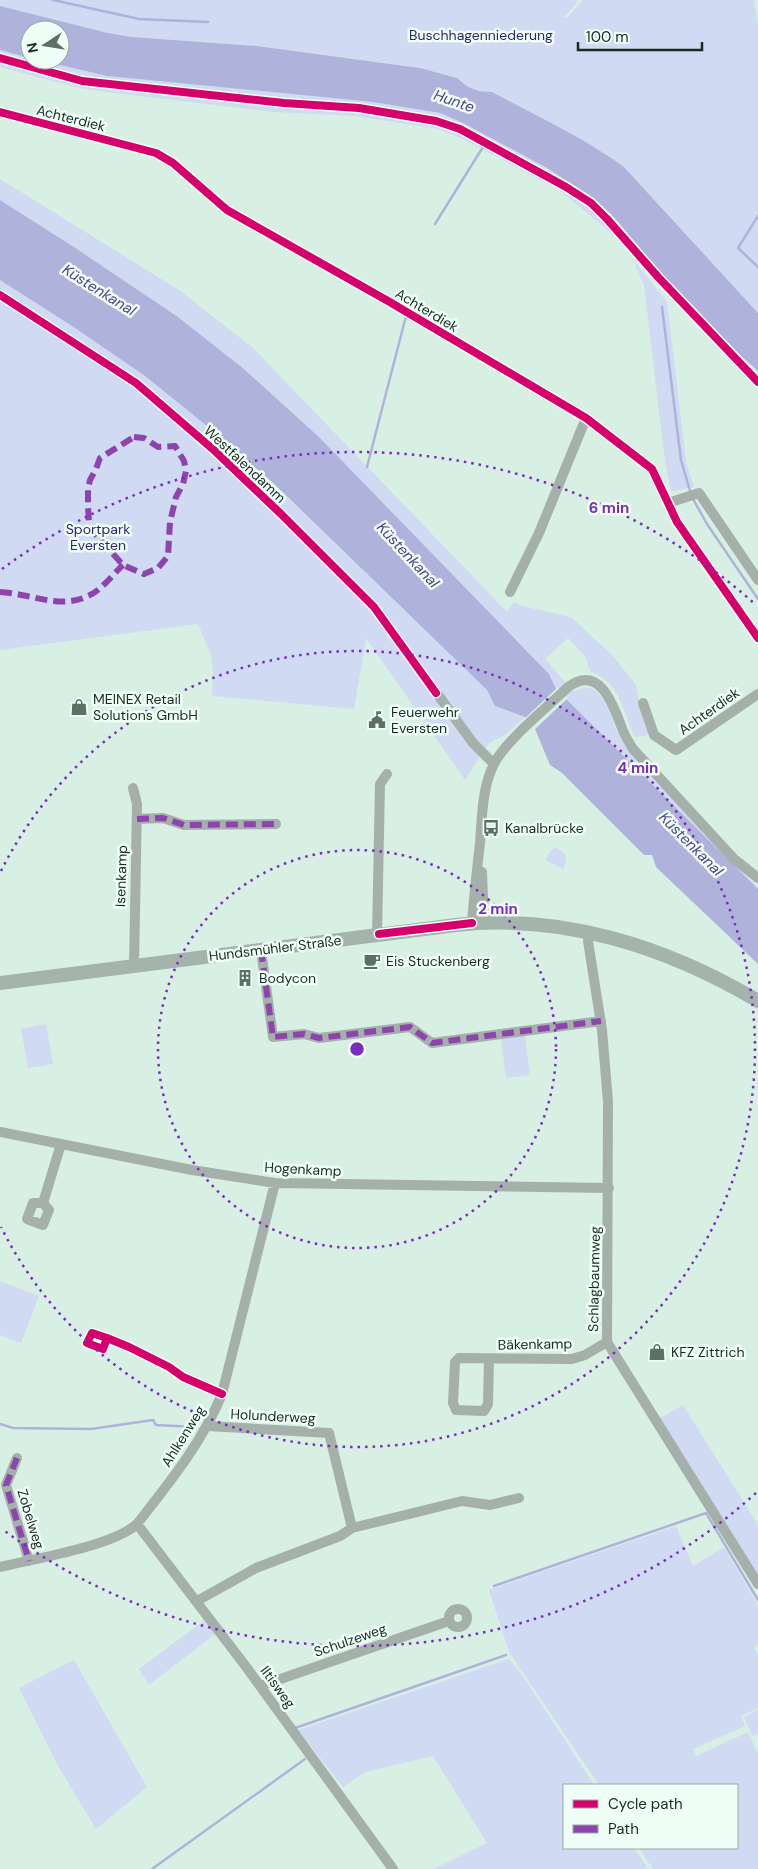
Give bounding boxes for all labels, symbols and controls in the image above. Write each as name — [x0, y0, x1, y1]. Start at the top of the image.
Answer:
north arrow — [20, 20, 70, 70]
scale bar — [578, 20, 702, 52]
park label: Buschhagenniederung — [409, 26, 553, 44]
text: 100 m — [586, 27, 629, 47]
text: N — [22, 41, 42, 55]
water label: Hunte — [431, 85, 477, 117]
street label: Achterdiek — [35, 101, 107, 135]
water label: Küstenkanal — [59, 260, 140, 321]
street label: Achterdiek — [392, 284, 462, 336]
street label: Westfalendamm — [200, 421, 290, 507]
text: 6 min — [589, 498, 629, 518]
water label: Küstenkanal — [372, 518, 444, 593]
park label: Sportpark Eversten — [66, 520, 130, 554]
street label: Achterdiek — [675, 683, 743, 739]
place label: MEINEX Retail Solutions GmbH — [93, 690, 198, 724]
shop icon: MEINEX Retail Solutions GmbH — [69, 697, 89, 717]
place label: Feuerwehr Eversten — [391, 703, 459, 737]
public building icon: Feuerwehr Eversten — [367, 710, 387, 730]
text: 4 min — [618, 758, 658, 778]
water label: Küstenkanal — [655, 808, 728, 881]
bus stop icon: Kanalbrücke — [481, 818, 501, 838]
place label: Kanalbrücke — [505, 819, 584, 837]
street label: Isenkamp — [111, 844, 131, 907]
text: 2 min — [478, 899, 518, 919]
street label: Hundsmühler Straße — [208, 931, 342, 965]
cafe icon: Eis Stuckenberg — [362, 951, 382, 971]
place label: Eis Stuckenberg — [386, 952, 490, 970]
building icon: Bodycon — [235, 968, 255, 988]
place label: Bodycon — [259, 969, 316, 987]
centre of rings — [348, 1040, 366, 1058]
street label: Hogenkamp — [264, 1158, 342, 1180]
street label: Schlagbaumweg — [584, 1226, 604, 1332]
street label: Bäkenkamp — [498, 1334, 573, 1354]
shop icon: KFZ Zittrich — [647, 1342, 667, 1362]
place label: KFZ Zittrich — [671, 1343, 744, 1361]
street label: Ahlkenweg — [157, 1402, 209, 1470]
street label: Holunderweg — [230, 1405, 316, 1427]
street label: Zobelweg — [13, 1487, 49, 1551]
street label: Schulzeweg — [311, 1619, 389, 1661]
street label: Iltisweg — [257, 1662, 300, 1712]
legend — [563, 1784, 738, 1849]
text: Cycle path — [608, 1794, 683, 1814]
text: Path — [608, 1819, 639, 1839]

